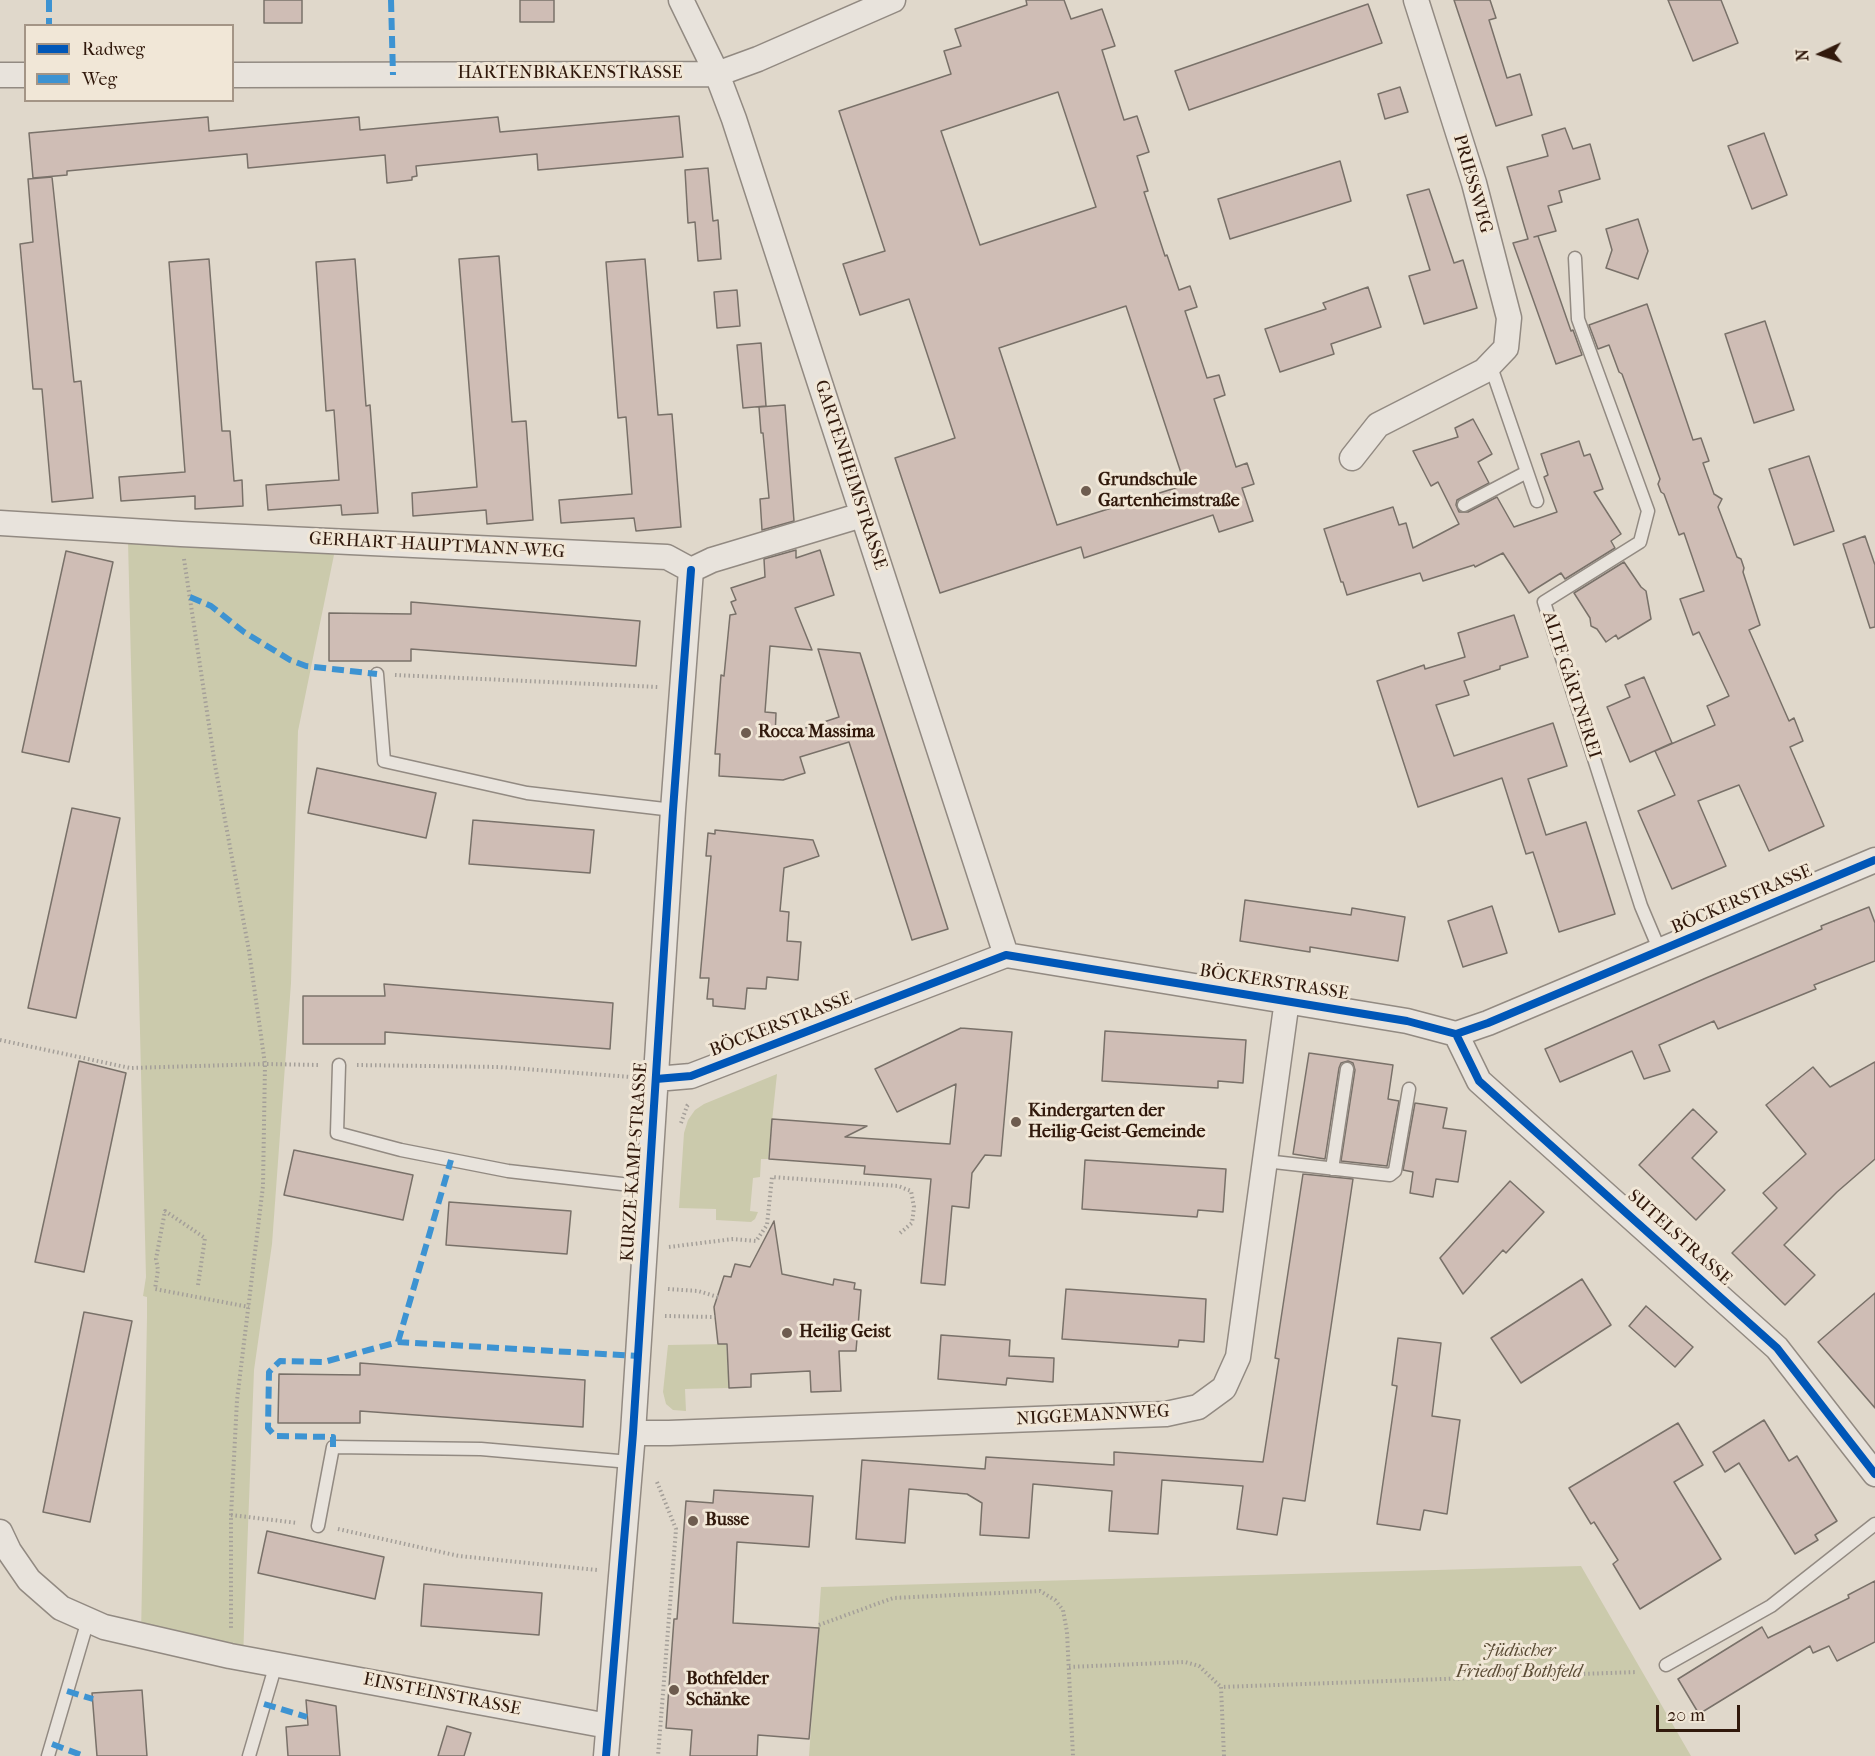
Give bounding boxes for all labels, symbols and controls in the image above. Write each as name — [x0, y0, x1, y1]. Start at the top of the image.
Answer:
legend — [24, 24, 234, 102]
north arrow — [1791, 24, 1851, 84]
text: Radweg — [82, 39, 145, 60]
text: N — [1793, 49, 1812, 62]
street label: HARTENBRAKENSTRASSE — [458, 63, 682, 85]
text: Weg — [82, 69, 117, 90]
street label: PRIESSWEG — [1448, 132, 1496, 236]
street label: GARTENHEIMSTRASSE — [809, 377, 891, 573]
place label: Grundschule Gartenheimstraße — [1098, 470, 1240, 512]
marker: Grundschule Gartenheimstraße — [1079, 484, 1093, 498]
street label: GERHART-HAUPTMANN-WEG — [309, 529, 565, 563]
street label: ALTE GÄRTNEREI — [1537, 609, 1605, 761]
place label: Rocca Massima — [758, 722, 875, 744]
marker: Rocca Massima — [739, 726, 753, 740]
street label: BÖCKERSTRASSE — [1668, 861, 1816, 939]
street label: BÖCKERSTRASSE — [1198, 961, 1350, 1005]
street label: BÖCKERSTRASSE — [707, 988, 855, 1062]
street label: KURZE-KAMP-STRASSE — [617, 1061, 653, 1263]
place label: Kindergarten der Heilig-Geist-Gemeinde — [1028, 1101, 1205, 1144]
marker: Kindergarten der Heilig-Geist-Gemeinde — [1009, 1115, 1023, 1129]
street label: SUTELSTRASSE — [1622, 1186, 1736, 1290]
place label: Heilig Geist — [799, 1322, 891, 1344]
marker: Heilig Geist — [780, 1326, 794, 1340]
street label: NIGGEMANNWEG — [1016, 1401, 1170, 1431]
place label: Busse — [705, 1510, 749, 1532]
marker: Busse — [686, 1514, 700, 1528]
park label: Jüdischer Friedhof Bothfeld — [1456, 1641, 1582, 1684]
street label: EINSTEINSTRASSE — [361, 1669, 523, 1721]
place label: Bothfelder Schänke — [686, 1669, 769, 1712]
marker: Bothfelder Schänke — [667, 1683, 681, 1697]
scale bar — [1659, 1693, 1743, 1731]
text: 20 m — [1667, 1705, 1705, 1726]

